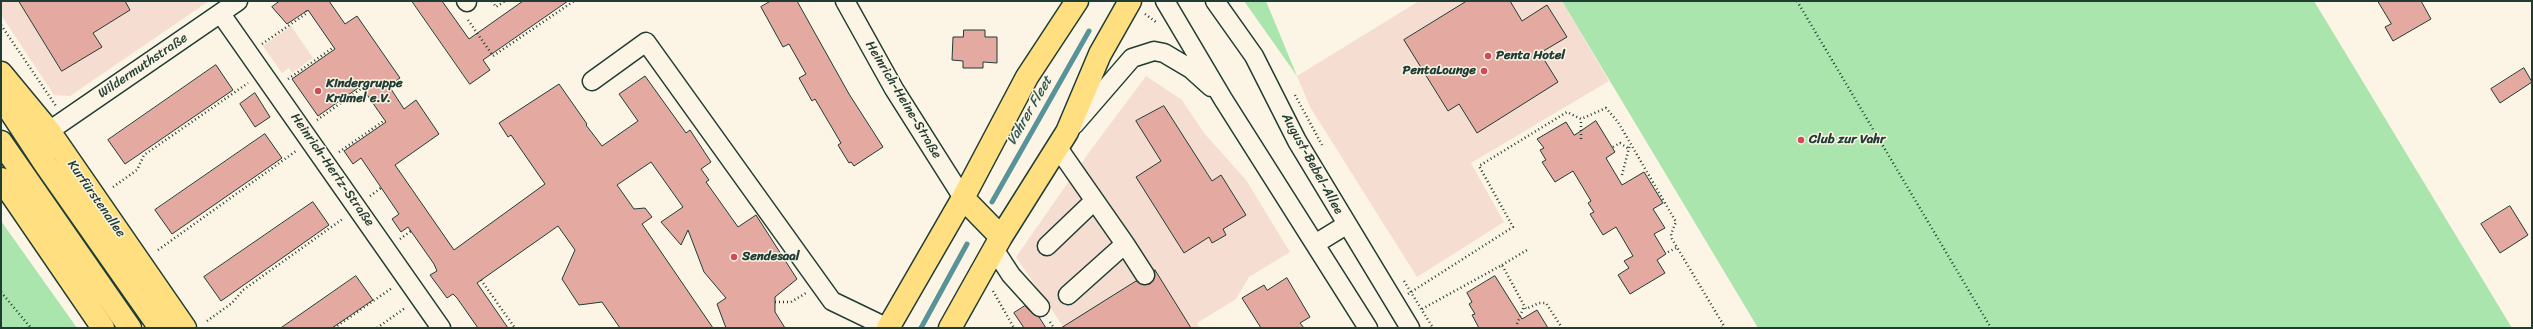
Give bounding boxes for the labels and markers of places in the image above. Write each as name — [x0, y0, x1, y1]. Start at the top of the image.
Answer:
place label: Penta Hotel — [1496, 48, 1565, 64]
marker: Penta Hotel — [1483, 51, 1493, 61]
place label: PentaLounge — [1402, 63, 1476, 79]
marker: PentaLounge — [1479, 66, 1489, 76]
place label: Kindergruppe Krümel e.V. — [326, 76, 403, 107]
marker: Kindergruppe Krümel e.V. — [313, 86, 323, 96]
place label: Club zur Vahr — [1809, 132, 1885, 148]
marker: Club zur Vahr — [1796, 135, 1806, 145]
place label: Sendesaal — [742, 249, 799, 265]
marker: Sendesaal — [729, 252, 739, 262]

